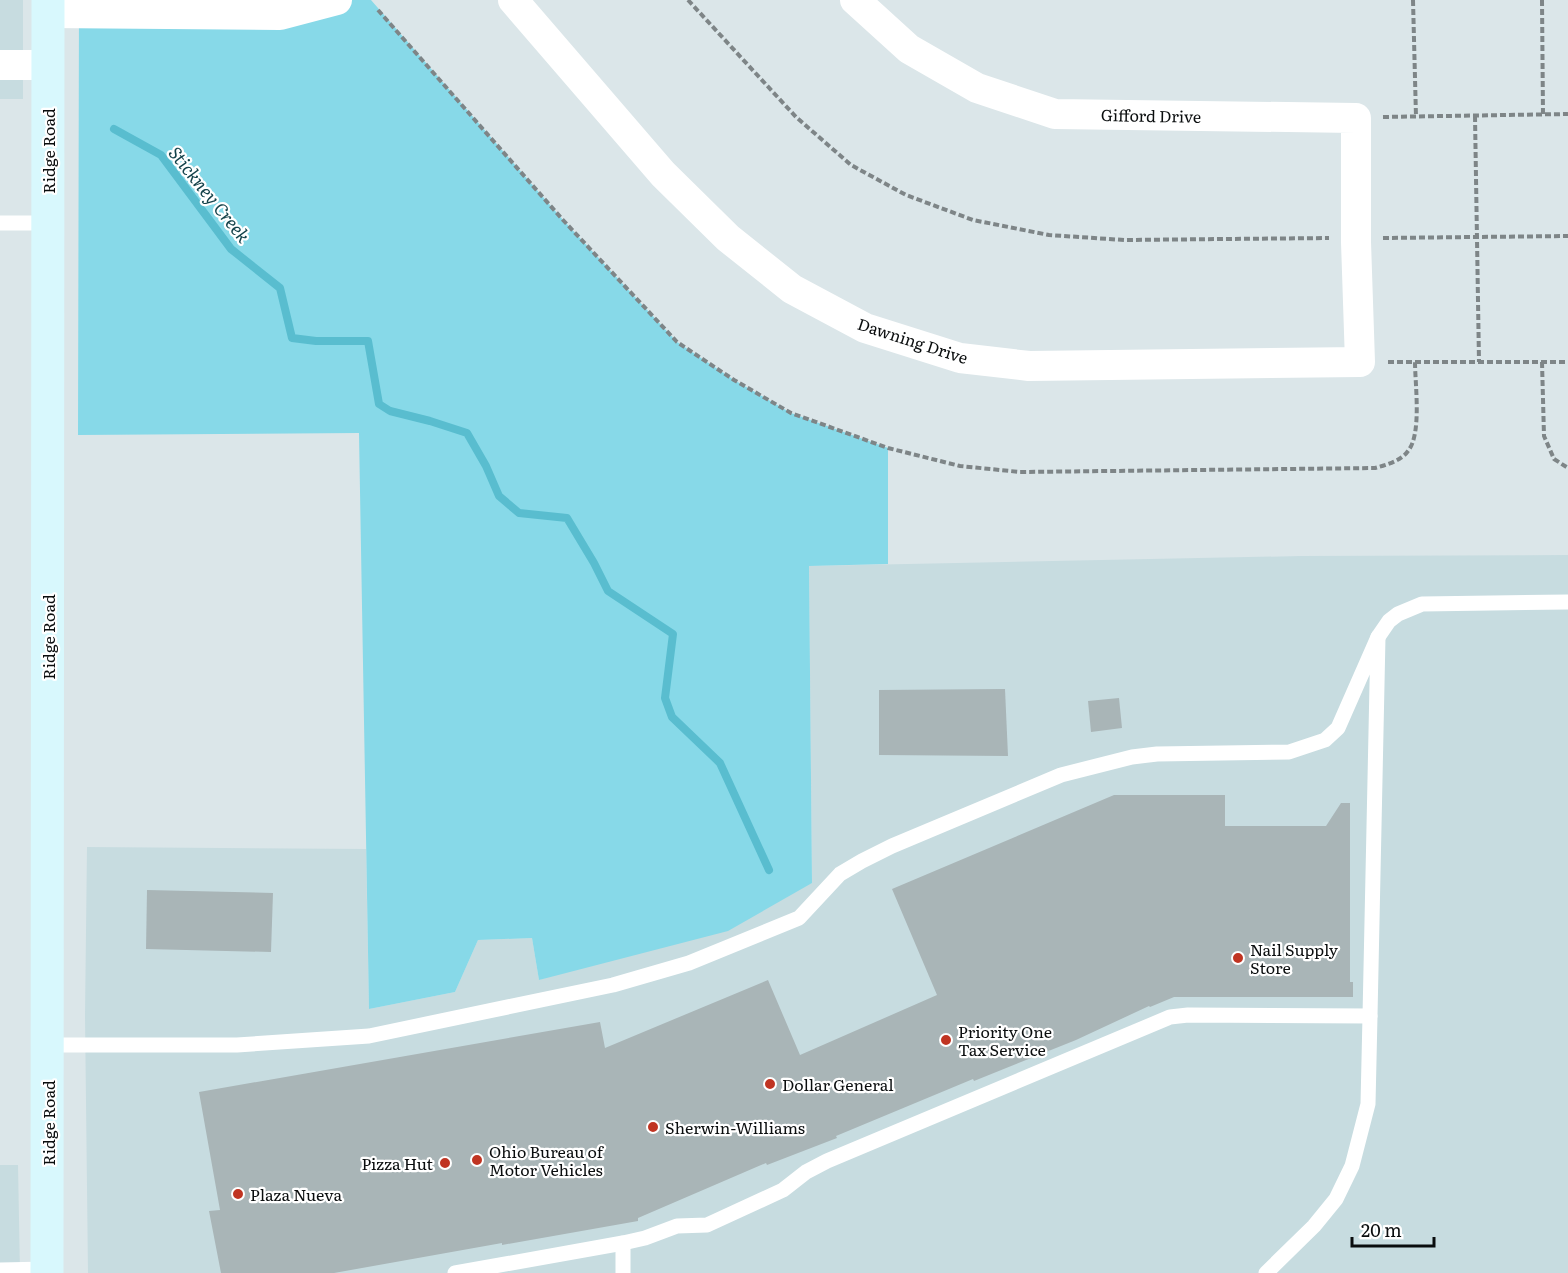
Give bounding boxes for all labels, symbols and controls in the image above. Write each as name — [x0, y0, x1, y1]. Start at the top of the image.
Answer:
street label: Gifford Drive — [1101, 102, 1201, 128]
street label: Ridge Road — [36, 108, 60, 194]
water label: Stickney Creek — [163, 140, 257, 248]
street label: Dawning Drive — [855, 311, 971, 369]
street label: Ridge Road — [36, 594, 60, 680]
place label: Nail Supply Store — [1250, 937, 1339, 979]
marker: Nail Supply Store — [1231, 951, 1245, 965]
place label: Priority One Tax Service — [958, 1019, 1052, 1061]
marker: Priority One Tax Service — [939, 1033, 953, 1047]
place label: Dollar General — [782, 1072, 894, 1096]
marker: Dollar General — [763, 1077, 777, 1091]
street label: Ridge Road — [36, 1080, 60, 1166]
place label: Sherwin-Williams — [665, 1115, 805, 1139]
marker: Sherwin-Williams — [646, 1120, 660, 1134]
place label: Ohio Bureau of Motor Vehicles — [489, 1139, 605, 1181]
place label: Pizza Hut — [361, 1151, 434, 1175]
marker: Ohio Bureau of Motor Vehicles — [470, 1153, 484, 1167]
marker: Pizza Hut — [438, 1156, 452, 1170]
place label: Plaza Nueva — [250, 1182, 342, 1206]
marker: Plaza Nueva — [231, 1187, 245, 1201]
scale bar — [1352, 1210, 1434, 1248]
text: 20 m — [1361, 1216, 1402, 1243]

